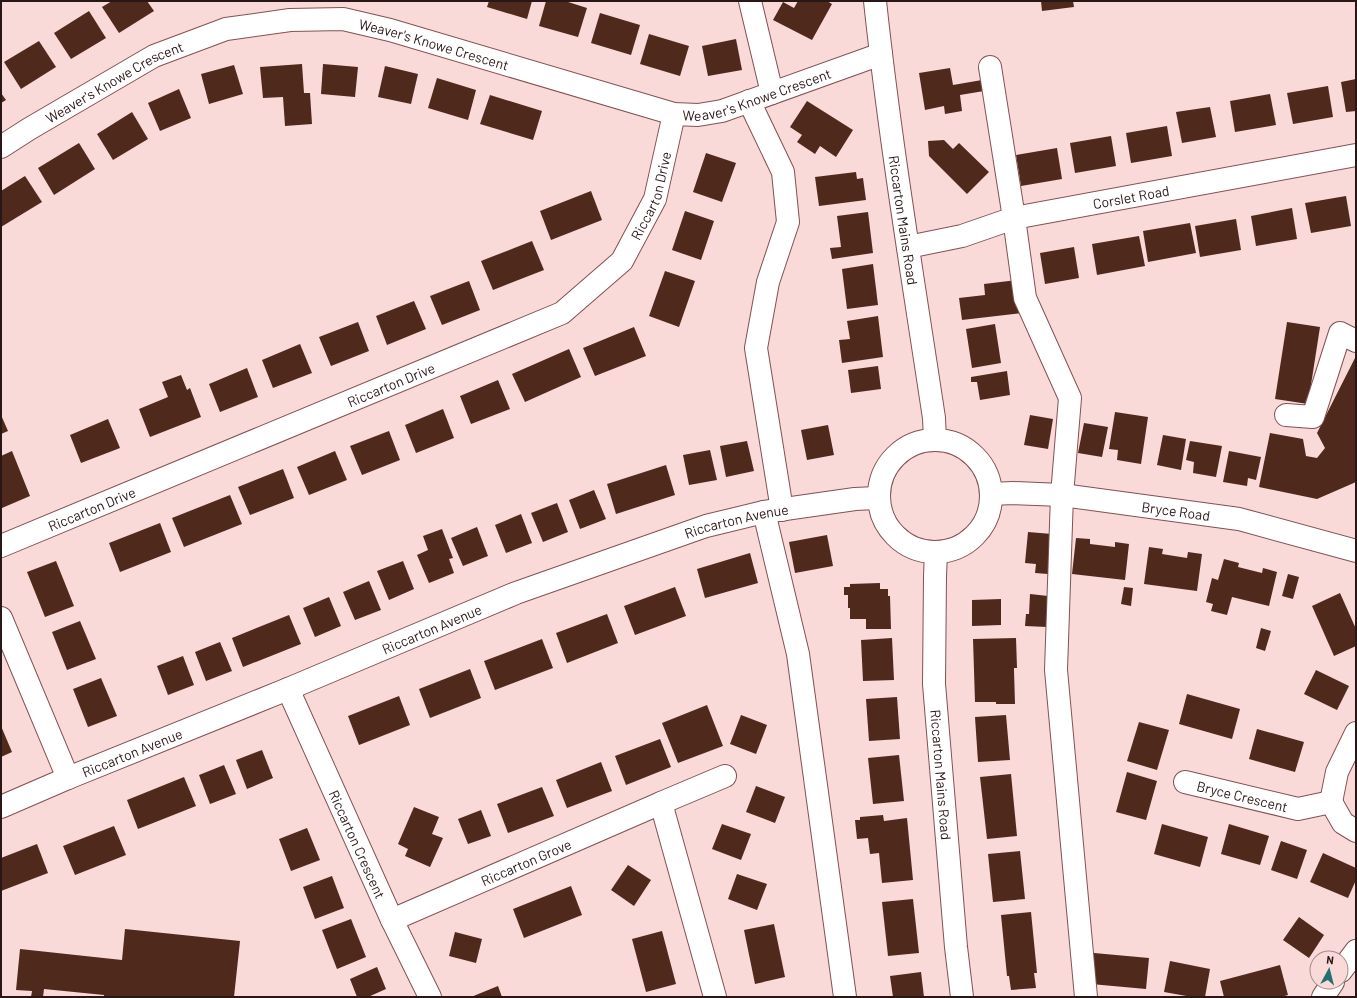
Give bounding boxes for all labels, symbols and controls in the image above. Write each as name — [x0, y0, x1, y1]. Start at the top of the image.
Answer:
street label: Weaver's Knowe Crescent — [358, 15, 511, 73]
street label: Weaver's Knowe Crescent — [42, 37, 186, 126]
street label: Weaver's Knowe Crescent — [682, 64, 833, 124]
street label: Riccarton Drive — [626, 150, 674, 242]
street label: Riccarton Mains Road — [886, 154, 922, 286]
street label: Corslet Road — [1091, 181, 1171, 212]
street label: Riccarton Drive — [344, 358, 437, 410]
street label: Riccarton Drive — [45, 483, 138, 534]
street label: Bryce Road — [1141, 497, 1211, 524]
street label: Riccarton Avenue — [682, 500, 789, 541]
street label: Riccarton Avenue — [379, 600, 484, 657]
street label: Riccarton Mains Road — [928, 709, 956, 841]
street label: Riccarton Avenue — [79, 724, 185, 780]
street label: Bryce Crescent — [1195, 777, 1290, 815]
street label: Riccarton Crescent — [326, 787, 390, 901]
street label: Riccarton Grove — [478, 835, 574, 889]
north arrow — [1309, 950, 1349, 990]
text: N — [1326, 953, 1335, 966]

